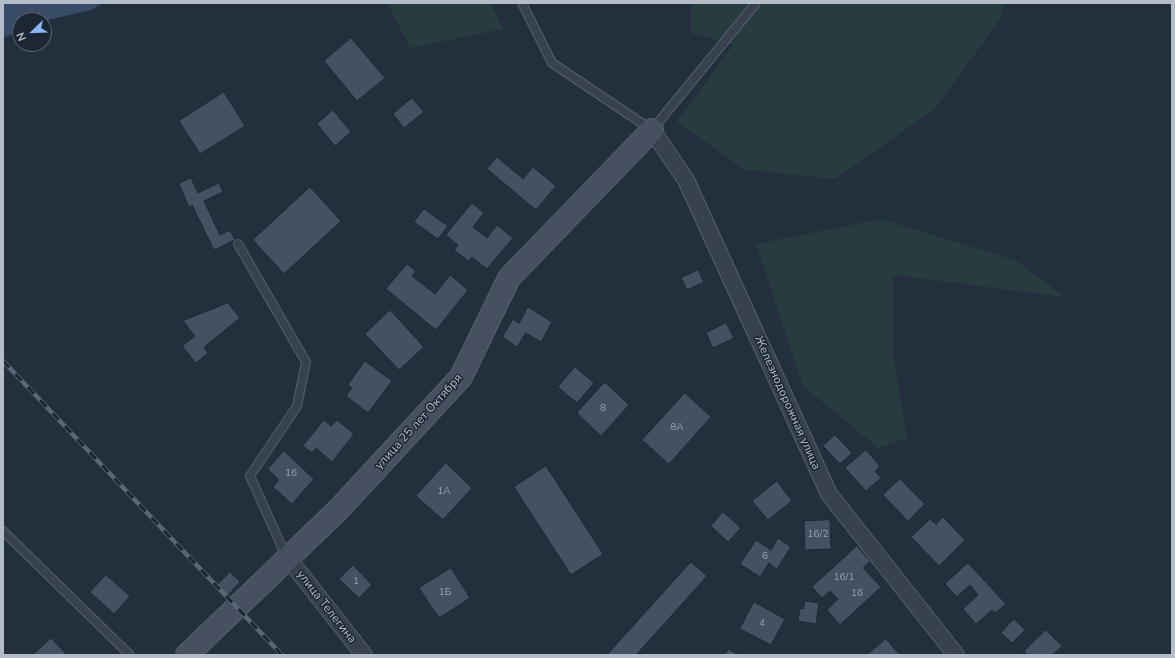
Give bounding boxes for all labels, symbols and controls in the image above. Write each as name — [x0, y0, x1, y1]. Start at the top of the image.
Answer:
north arrow — [12, 12, 52, 52]
text: N — [13, 30, 30, 43]
street label: Железнодорожная улица — [751, 334, 823, 472]
street label: улица 25 лет Октября — [372, 371, 466, 473]
house number: 8 — [600, 403, 606, 415]
house number: 8А — [670, 422, 684, 434]
house number: 16 — [285, 468, 297, 480]
house number: 1А — [437, 486, 451, 498]
house number: 16/2 — [808, 529, 828, 541]
house number: 6 — [762, 551, 768, 563]
street label: улица Телегина — [293, 568, 359, 646]
house number: 16/1 — [834, 572, 854, 584]
house number: 1 — [353, 576, 359, 588]
house number: 1Б — [439, 587, 451, 599]
house number: 16 — [851, 588, 863, 600]
house number: 4 — [759, 618, 765, 630]

